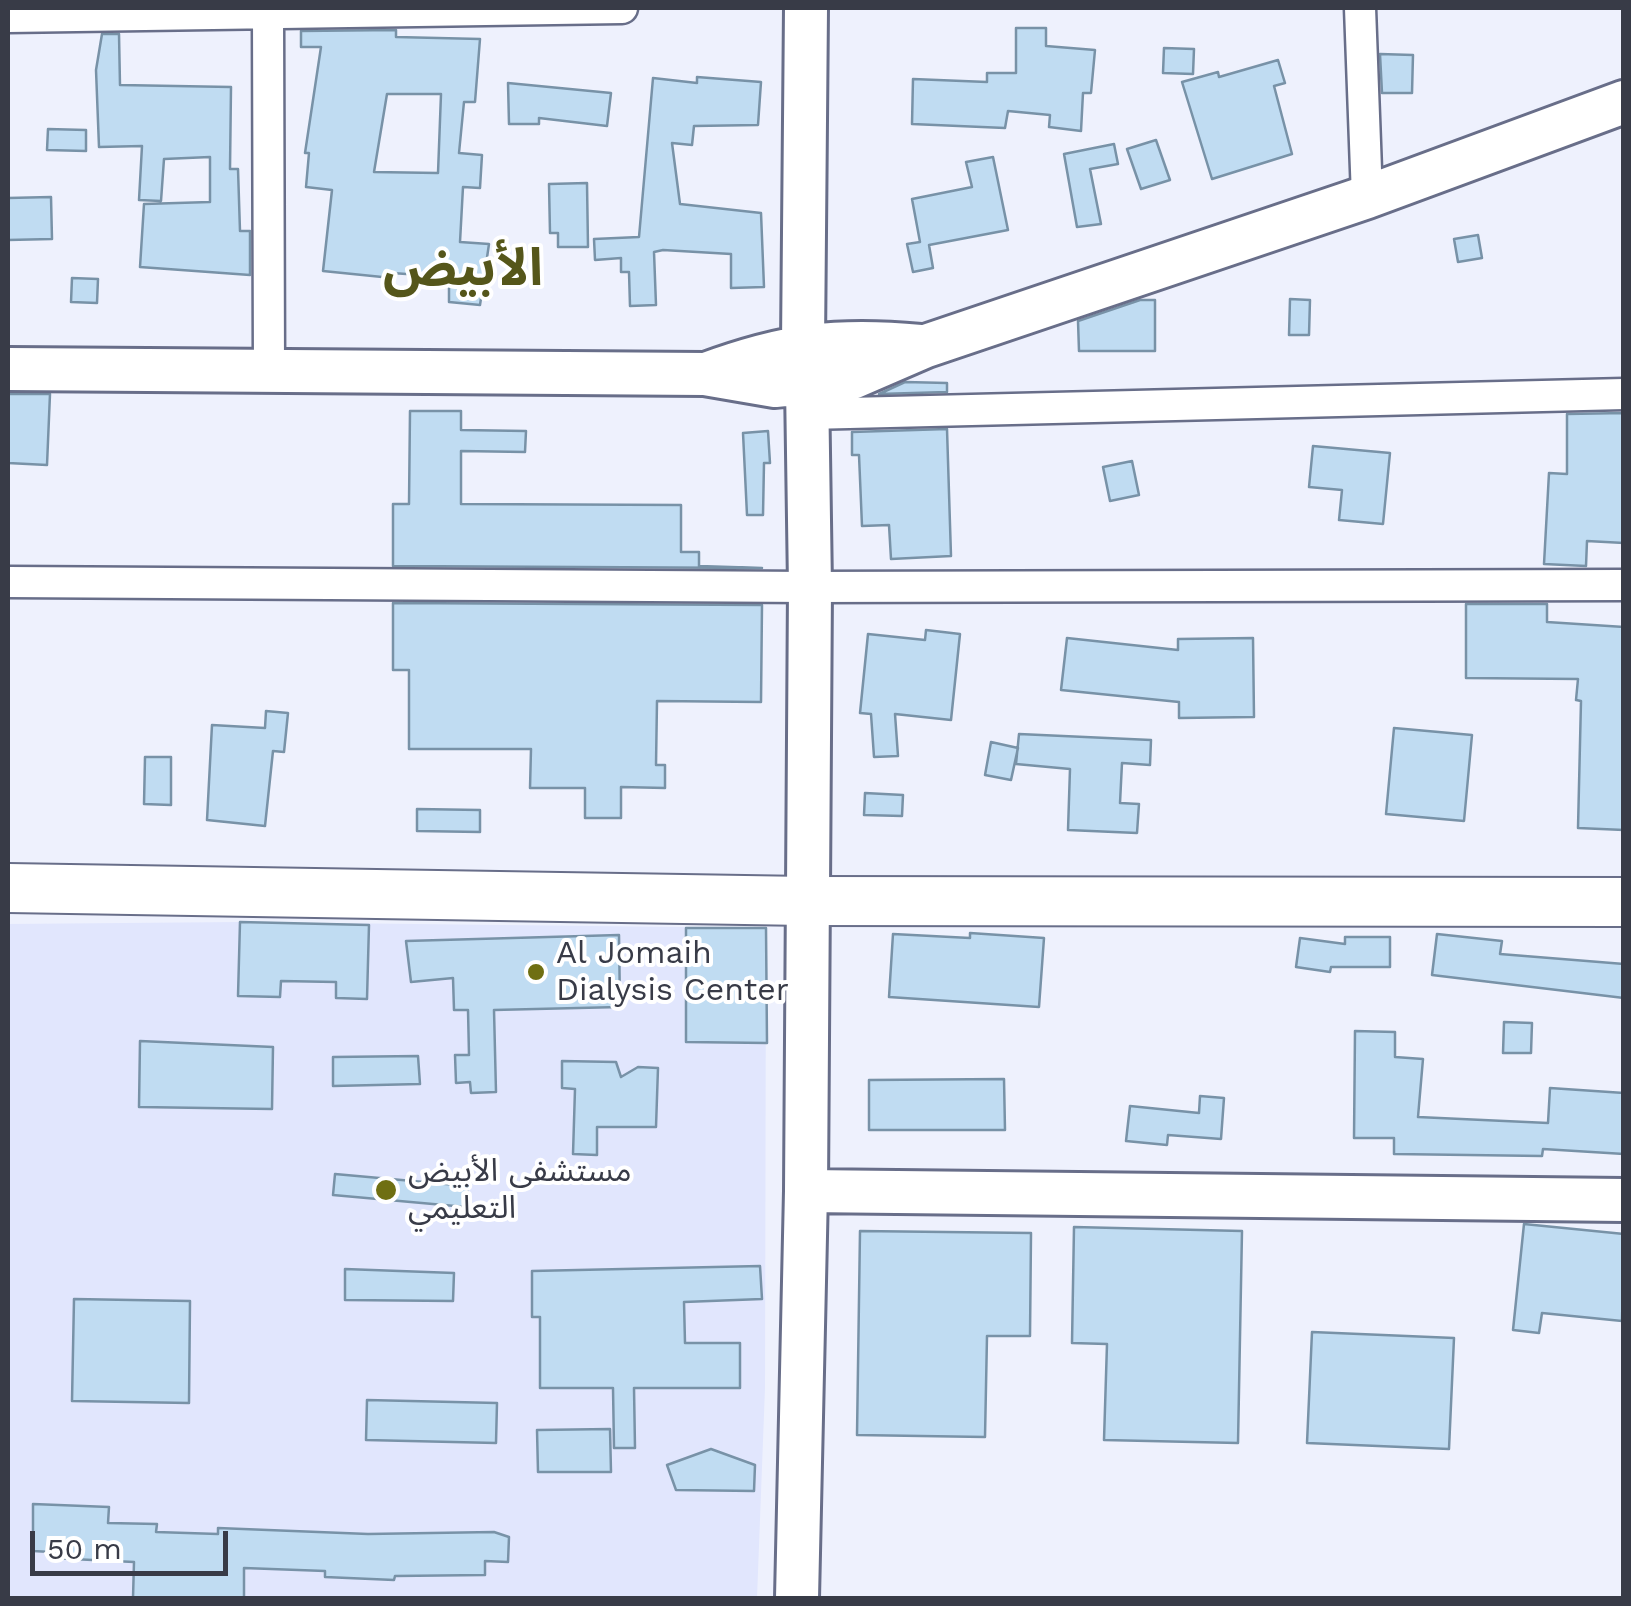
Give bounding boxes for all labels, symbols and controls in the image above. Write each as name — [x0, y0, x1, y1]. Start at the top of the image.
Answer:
district label: الأبيض — [383, 239, 543, 301]
place label: Al Jomaih Dialysis Center — [556, 935, 789, 1010]
marker: Al Jomaih Dialysis Center — [525, 961, 547, 983]
place label: مستشفى الأبيض التعليمي — [408, 1153, 631, 1228]
marker: مستشفى الأبيض التعليمي — [373, 1177, 399, 1203]
scale bar — [35, 1511, 232, 1573]
text: 50 m — [47, 1531, 122, 1566]

